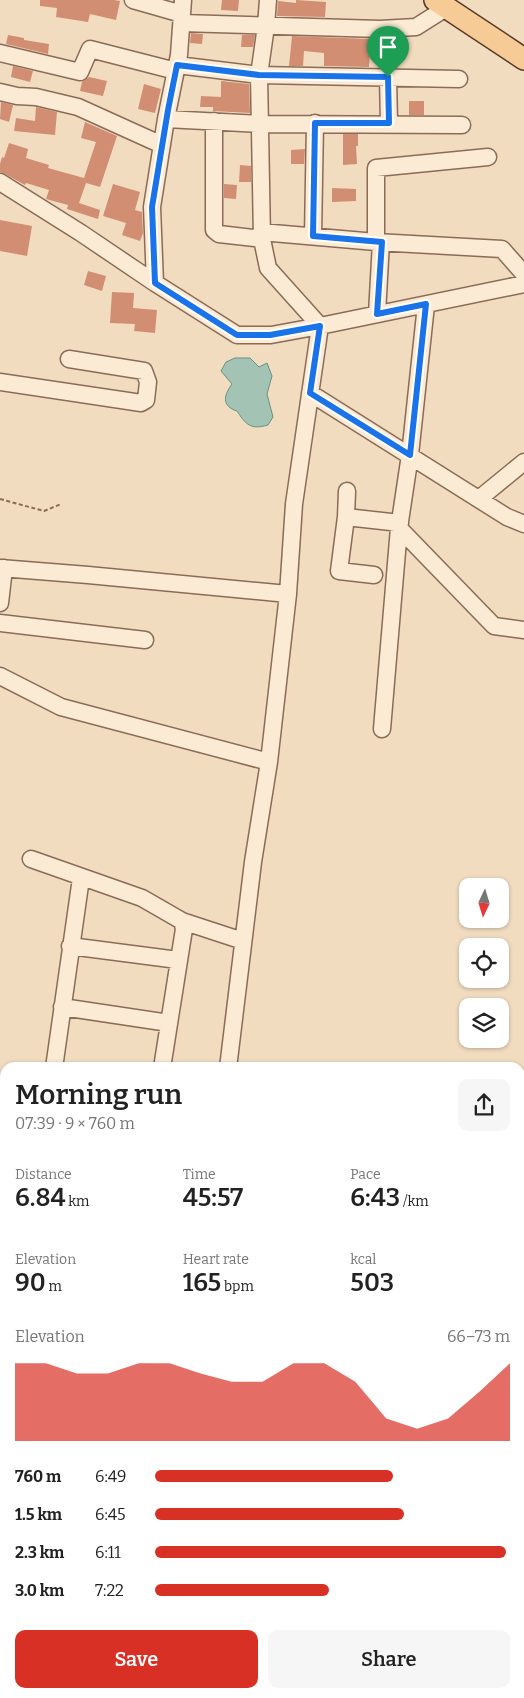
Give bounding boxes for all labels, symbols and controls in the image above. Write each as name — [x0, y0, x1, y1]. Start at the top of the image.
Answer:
pin — [367, 26, 409, 77]
icon: arrive — [374, 33, 402, 61]
north arrow — [459, 878, 509, 928]
map controls — [459, 878, 509, 1048]
button: locate — [459, 938, 509, 988]
button: layers — [459, 998, 509, 1048]
text: Morning run — [15, 1078, 182, 1111]
button: share — [458, 1079, 510, 1131]
text: 07:39 · 9 × 760 m — [15, 1114, 135, 1133]
text: Distance — [15, 1166, 72, 1183]
text: Time — [183, 1166, 216, 1183]
text: Pace — [350, 1166, 381, 1183]
text: 6.84 — [15, 1183, 65, 1213]
text: 45:57 — [183, 1183, 243, 1213]
text: 6:43 — [350, 1183, 400, 1213]
text: km — [65, 1193, 89, 1210]
text: /km — [400, 1193, 429, 1210]
text: Elevation — [15, 1251, 76, 1268]
text: Heart rate — [183, 1251, 249, 1268]
text: kcal — [350, 1251, 376, 1268]
text: 90 — [15, 1268, 46, 1298]
text: 165 — [183, 1268, 221, 1298]
text: 503 — [350, 1268, 394, 1298]
text: m — [46, 1278, 62, 1295]
text: bpm — [221, 1278, 254, 1295]
text: Elevation — [15, 1327, 85, 1346]
text: 66–73 m — [447, 1327, 510, 1346]
text: 760 m — [15, 1467, 61, 1486]
text: 6:49 — [95, 1467, 127, 1486]
text: 1.5 km — [15, 1505, 62, 1524]
text: 6:45 — [95, 1505, 126, 1524]
text: 2.3 km — [15, 1543, 64, 1562]
text: 6:11 — [95, 1543, 121, 1562]
text: 3.0 km — [15, 1581, 64, 1600]
text: 7:22 — [95, 1581, 124, 1600]
button: Save — [15, 1630, 258, 1688]
button: Share — [268, 1630, 510, 1688]

